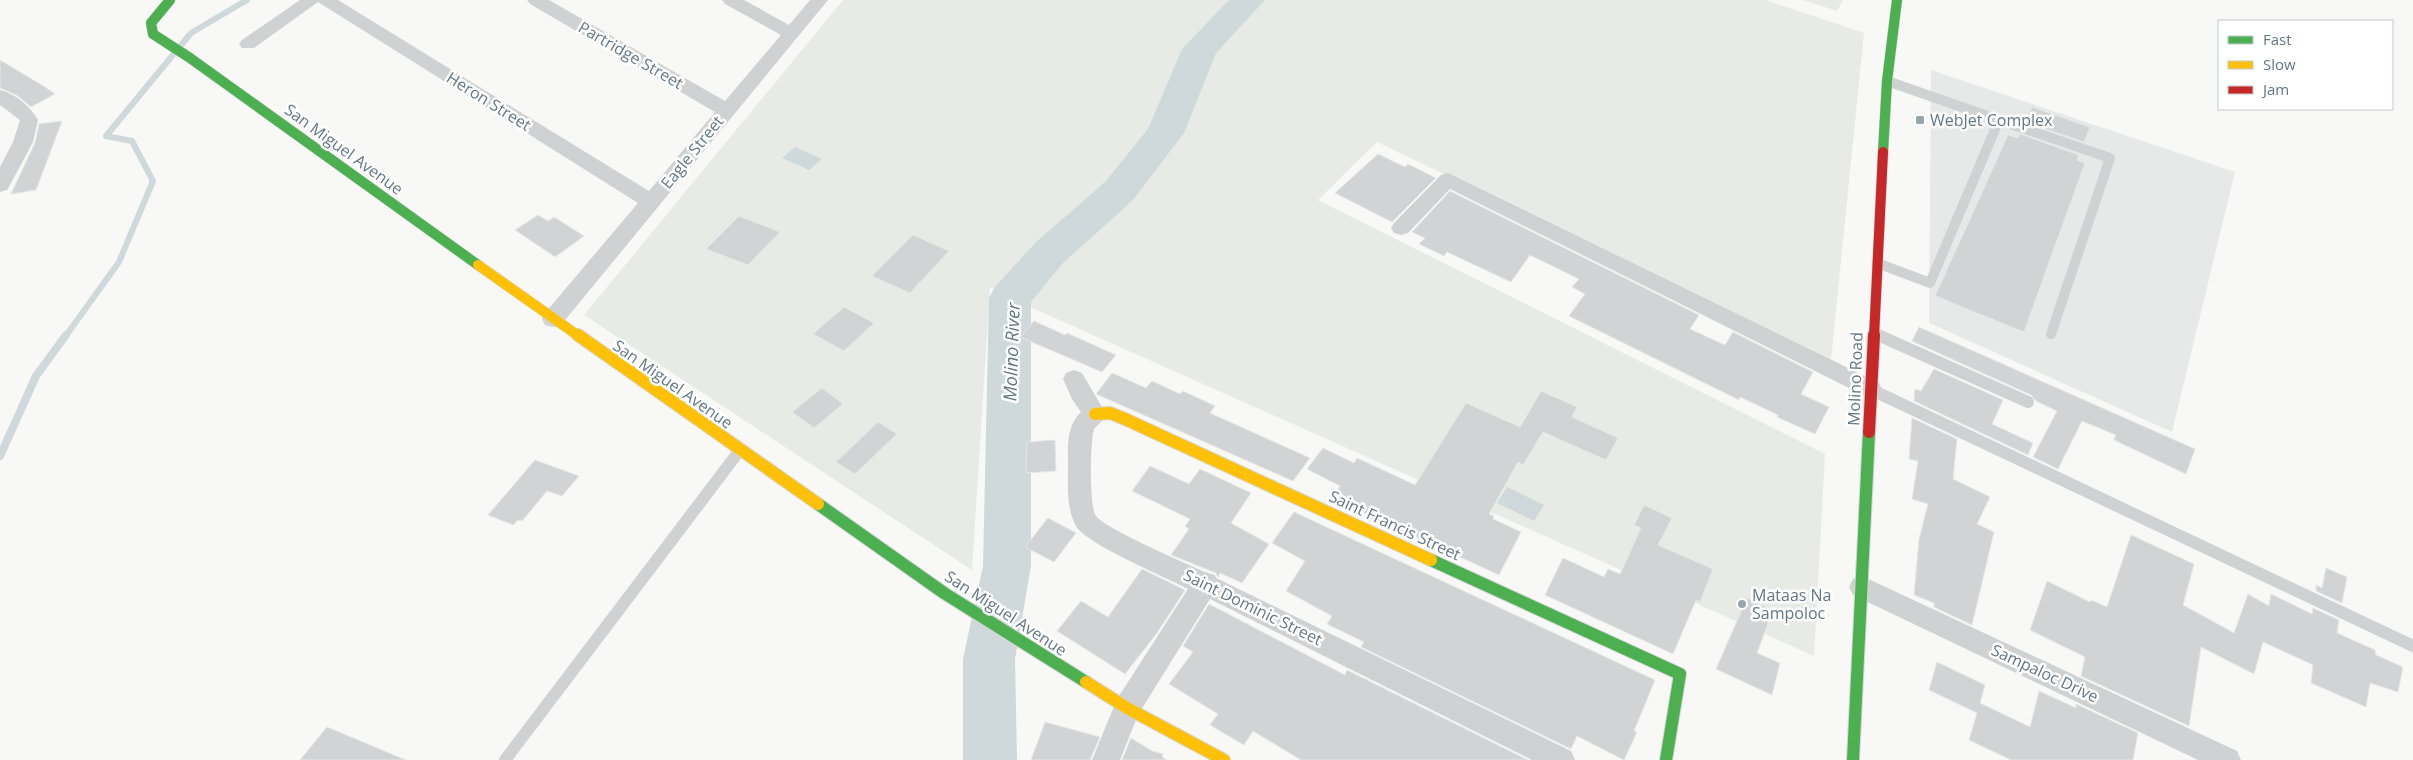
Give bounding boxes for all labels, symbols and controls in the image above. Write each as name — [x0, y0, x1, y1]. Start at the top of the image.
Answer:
street label: Partridge Street — [575, 16, 688, 94]
legend — [2218, 20, 2393, 110]
text: Fast — [2263, 29, 2292, 49]
text: Slow — [2263, 54, 2296, 74]
street label: Heron Street — [443, 66, 536, 136]
text: Jam — [2261, 79, 2289, 99]
street label: San Miguel Avenue — [280, 99, 408, 199]
place label: WebJet Complex — [1930, 109, 2053, 131]
street label: Eagle Street — [656, 111, 729, 193]
marker: WebJet Complex — [1914, 114, 1926, 126]
water label: Molino River — [997, 301, 1025, 402]
street label: Molino Road — [1842, 332, 1868, 426]
street label: San Miguel Avenue — [609, 334, 737, 434]
street label: Saint Francis Street — [1326, 485, 1465, 565]
street label: Saint Dominic Street — [1180, 564, 1326, 650]
street label: San Miguel Avenue — [941, 565, 1071, 661]
place label: Mataas Na Sampoloc — [1752, 584, 1831, 624]
marker: Mataas Na Sampoloc — [1736, 598, 1748, 610]
street label: Sampaloc Drive — [1988, 639, 2102, 707]

